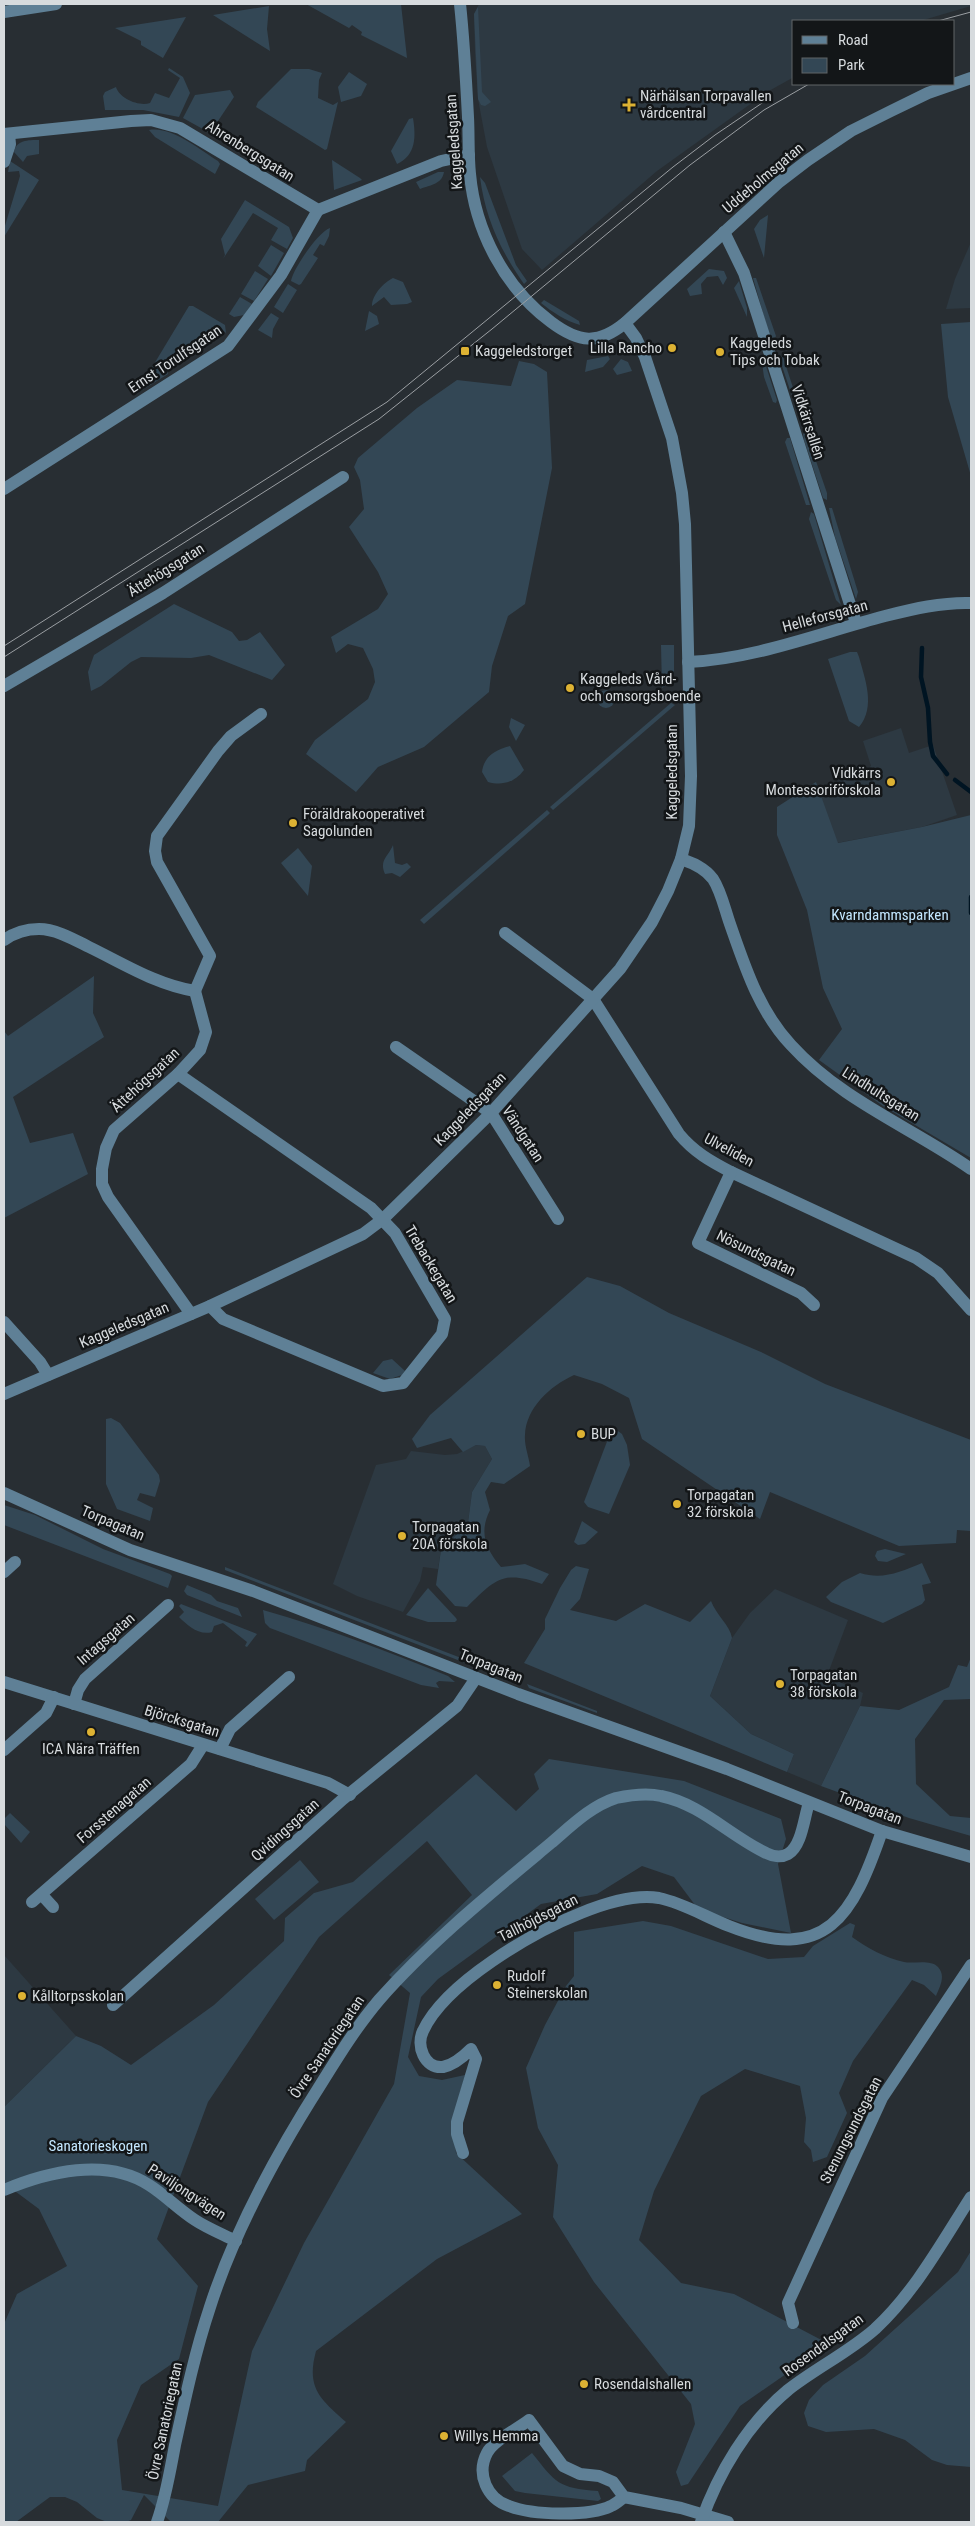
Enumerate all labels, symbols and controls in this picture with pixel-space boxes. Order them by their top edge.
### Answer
legend [792,20,955,85]
text: Road [838,31,868,49]
text: Park [838,56,865,74]
place label: Närhälsan Torpavallen vårdcentral [640,87,772,122]
street label: Kaggeledsgatan [442,94,466,190]
marker: Närhälsan Torpavallen vårdcentral [622,98,636,112]
street label: Ahrenbergsgatan [202,117,298,185]
street label: Uddeholmsgatan [719,139,807,217]
street label: Ernst Torulfsgatan [125,321,225,397]
place label: Kaggeleds Tips och Tobak [730,334,820,369]
place label: Lilla Rancho [590,339,662,357]
place label: Kaggeledstorget [475,342,572,360]
marker: Lilla Rancho [666,342,678,354]
marker: Kaggeledstorget [459,345,471,357]
marker: Kaggeleds Tips och Tobak [714,346,726,358]
street label: Vidkärrsallén [787,382,829,462]
street label: Ättehögsgatan [124,539,208,601]
street label: Helleforsgatan [780,596,870,636]
place label: Kaggeleds Vård- och omsorgsboende [580,670,701,705]
marker: Kaggeleds Vård- och omsorgsboende [564,682,576,694]
street label: Kaggeledsgatan [663,724,681,820]
place label: Vidkärrs Montessoriförskola [766,764,881,799]
marker: Vidkärrs Montessoriförskola [885,776,897,788]
place label: Föräldrakooperativet Sagolunden [303,805,425,840]
marker: Föräldrakooperativet Sagolunden [287,817,299,829]
park label: Kvarndammsparken [831,906,949,924]
street label: Ättehögsgatan [107,1044,183,1116]
street label: Lindhultsgatan [839,1063,923,1125]
street label: Kaggeledsgatan [430,1068,510,1150]
street label: Vändgatan [498,1102,548,1166]
street label: Ulveliden [701,1129,757,1171]
street label: Trebackegatan [401,1222,461,1306]
street label: Nösundsgatan [713,1226,799,1280]
street label: Kaggeledsgatan [77,1298,171,1352]
place label: BUP [591,1425,616,1443]
marker: BUP [575,1428,587,1440]
place label: Torpagatan 32 förskola [687,1486,754,1521]
marker: Torpagatan 32 förskola [671,1498,683,1510]
street label: Torpagatan [79,1502,147,1544]
place label: Torpagatan 20A förskola [412,1518,488,1553]
marker: Torpagatan 20A förskola [396,1530,408,1542]
street label: Intagsgatan [74,1609,138,1669]
street label: Torpagatan [456,1645,526,1687]
place label: Torpagatan 38 förskola [790,1666,857,1701]
marker: Torpagatan 38 förskola [774,1678,786,1690]
street label: Björcksgatan [142,1701,222,1741]
marker: ICA Nära Träffen [85,1726,97,1738]
place label: ICA Nära Träffen [42,1740,140,1758]
street label: Forsstenagatan [73,1773,155,1847]
street label: Torpagatan [835,1788,905,1828]
street label: Qvidingsgatan [247,1795,323,1865]
street label: Tallhöjdsgatan [495,1890,581,1946]
place label: Rudolf Steinerskolan [507,1967,588,2002]
marker: Rudolf Steinerskolan [491,1979,503,1991]
place label: Kålltorpsskolan [32,1987,124,2005]
marker: Kålltorpsskolan [16,1990,28,2002]
street label: Övre Sanatoriegatan [286,1992,368,2102]
street label: Stenungsundsgatan [816,2074,886,2186]
park label: Sanatorieskogen [48,2137,148,2155]
street label: Paviljongvägen [145,2160,229,2224]
street label: Rosendalsgatan [779,2310,867,2380]
street label: Övre Sanatoriegatan [144,2360,186,2482]
place label: Rosendalshallen [594,2375,691,2393]
marker: Rosendalshallen [578,2378,590,2390]
place label: Willys Hemma [454,2427,538,2445]
marker: Willys Hemma [438,2430,450,2442]

